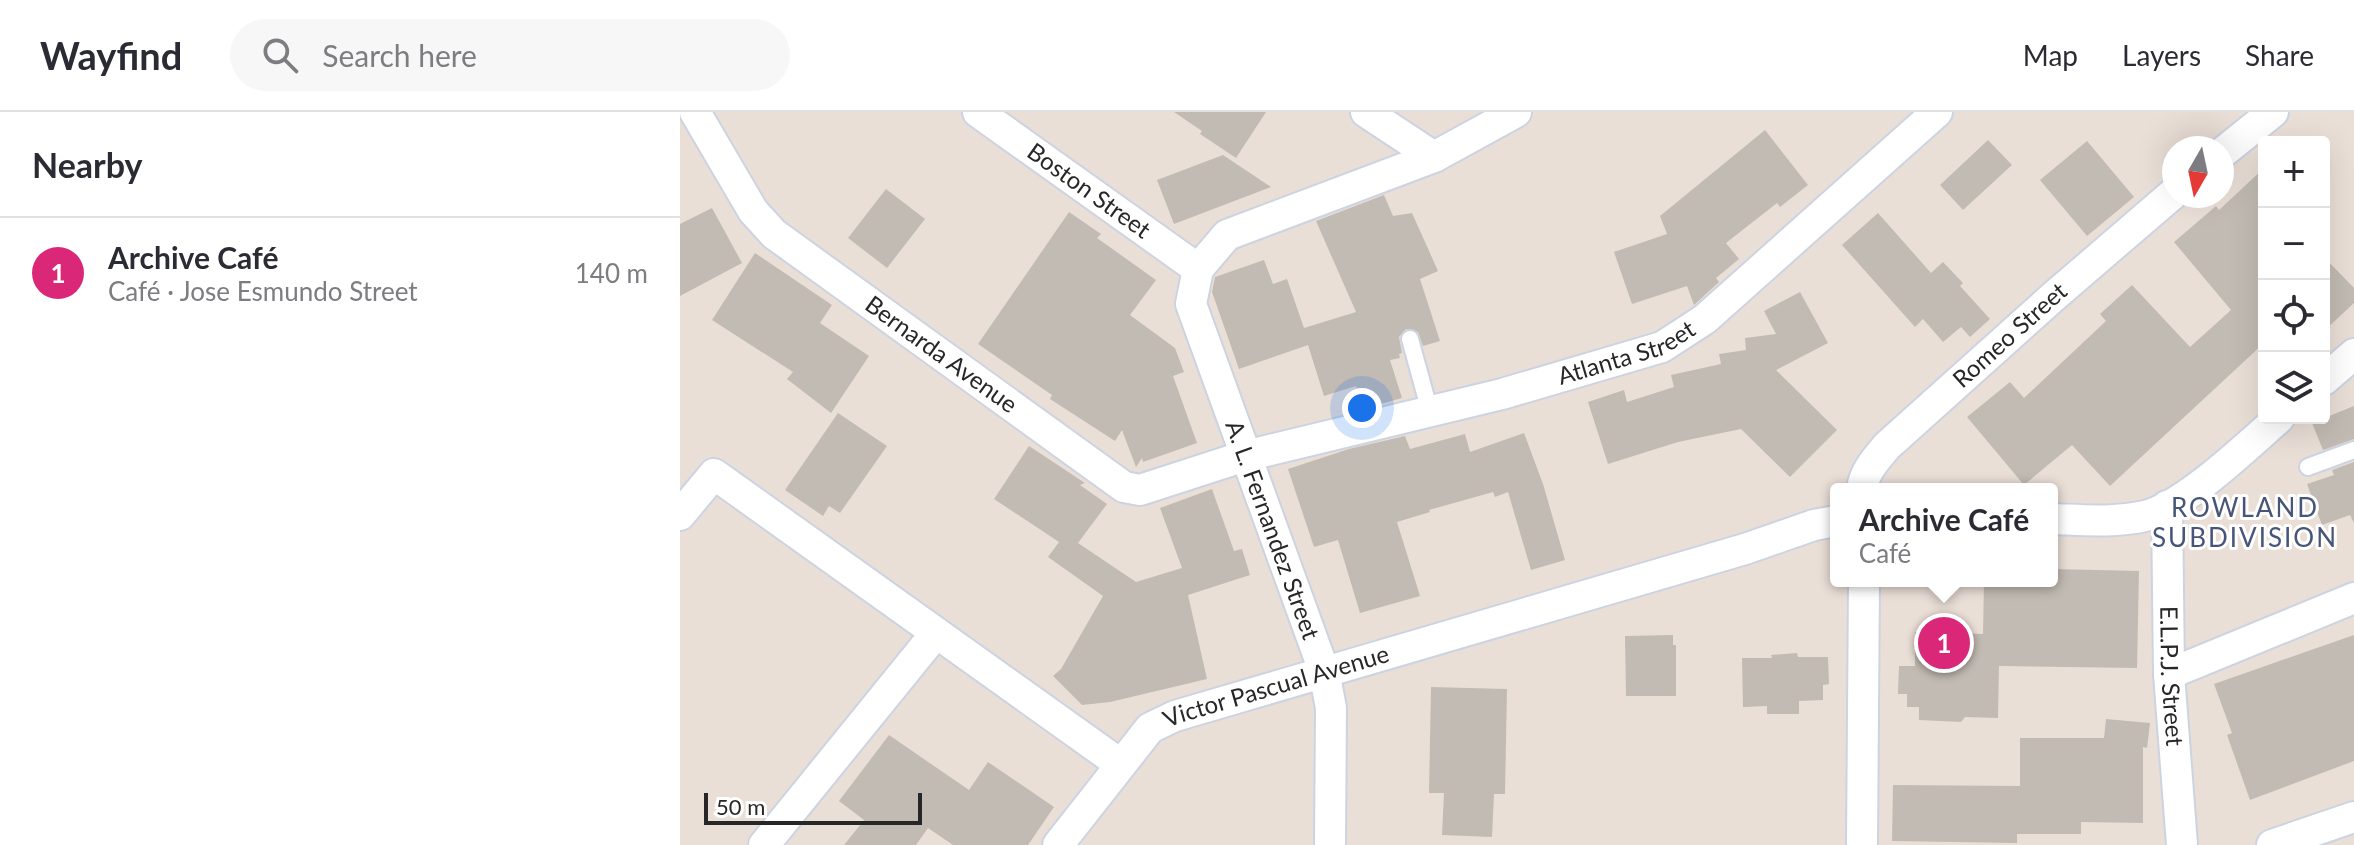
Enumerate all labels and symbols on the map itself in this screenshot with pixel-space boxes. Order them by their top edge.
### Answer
street label: Boston Street [1022,136,1157,244]
north arrow [2162,136,2234,208]
street label: Romeo Street [1946,275,2072,393]
street label: Bernarda Avenue [860,289,1024,418]
street label: Atlanta Street [1554,313,1700,390]
your location [1342,388,1382,428]
street label: A. L. Fernandez Street [1220,416,1327,643]
district label: ROWLAND SUBDIVISION [2152,491,2338,553]
street label: E.L.P.J. Street [2155,606,2190,747]
pin: 1 [1918,613,1970,673]
street label: Victor Pascual Avenue [1158,638,1392,733]
scale bar [704,789,922,825]

